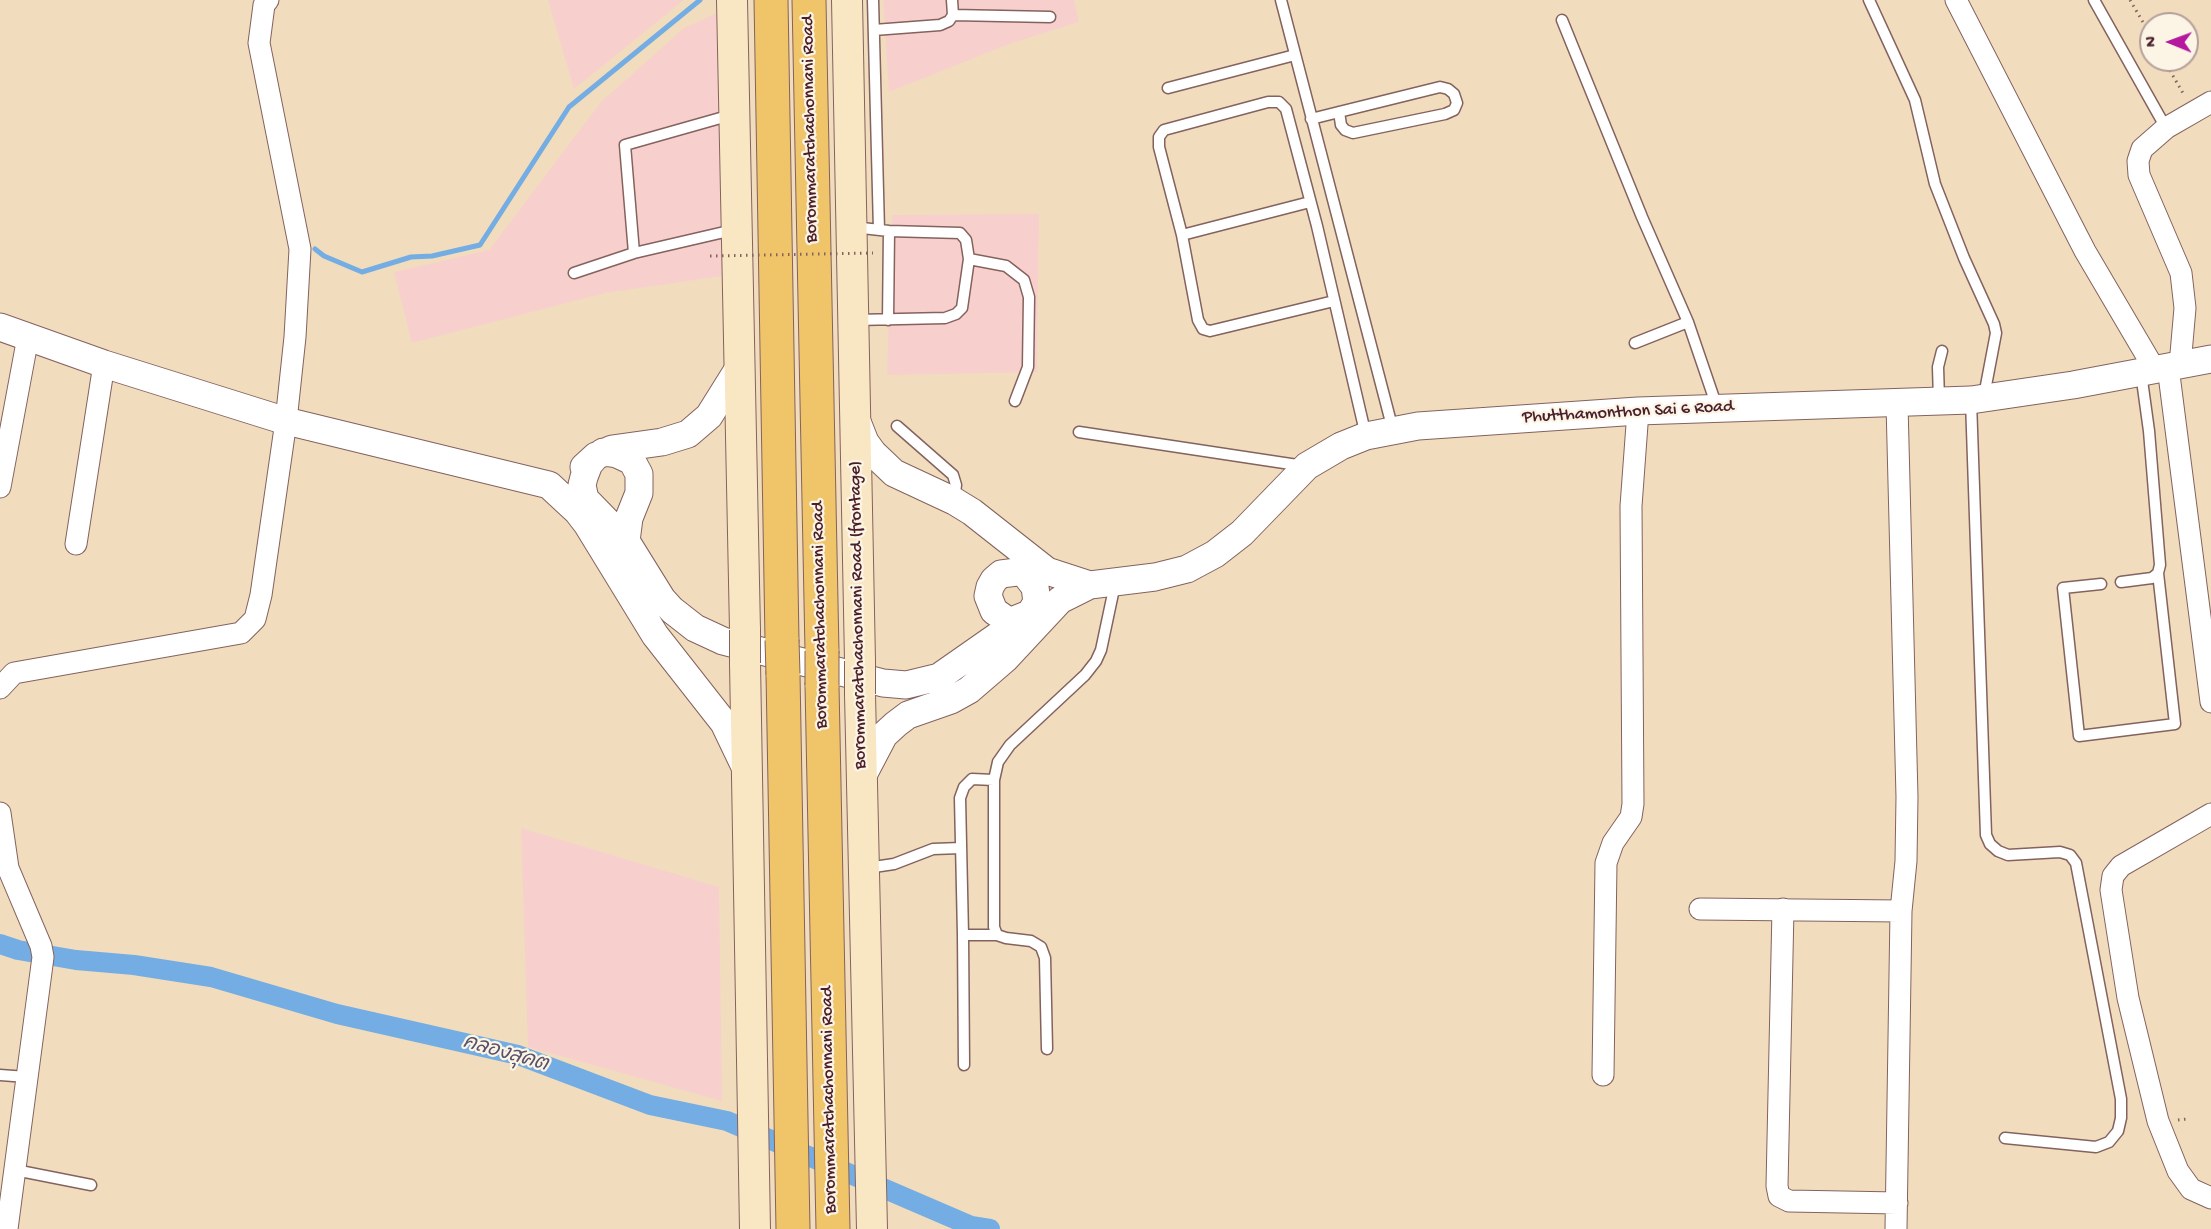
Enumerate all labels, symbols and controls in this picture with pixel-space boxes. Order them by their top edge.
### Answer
north arrow [2139,12,2199,72]
street label: Borommaratchachonnani Road [798,15,824,243]
text: N [2143,36,2162,47]
street label: Phutthamonthon Sai 6 Road [1522,397,1734,429]
street label: Borommaratchachonnani Road (frontage) [846,461,872,769]
street label: Borommaratchachonnani Road [808,501,834,729]
street label: Borommaratchachonnani Road [817,986,843,1214]
water label: คลองสุคต [460,1031,550,1079]

